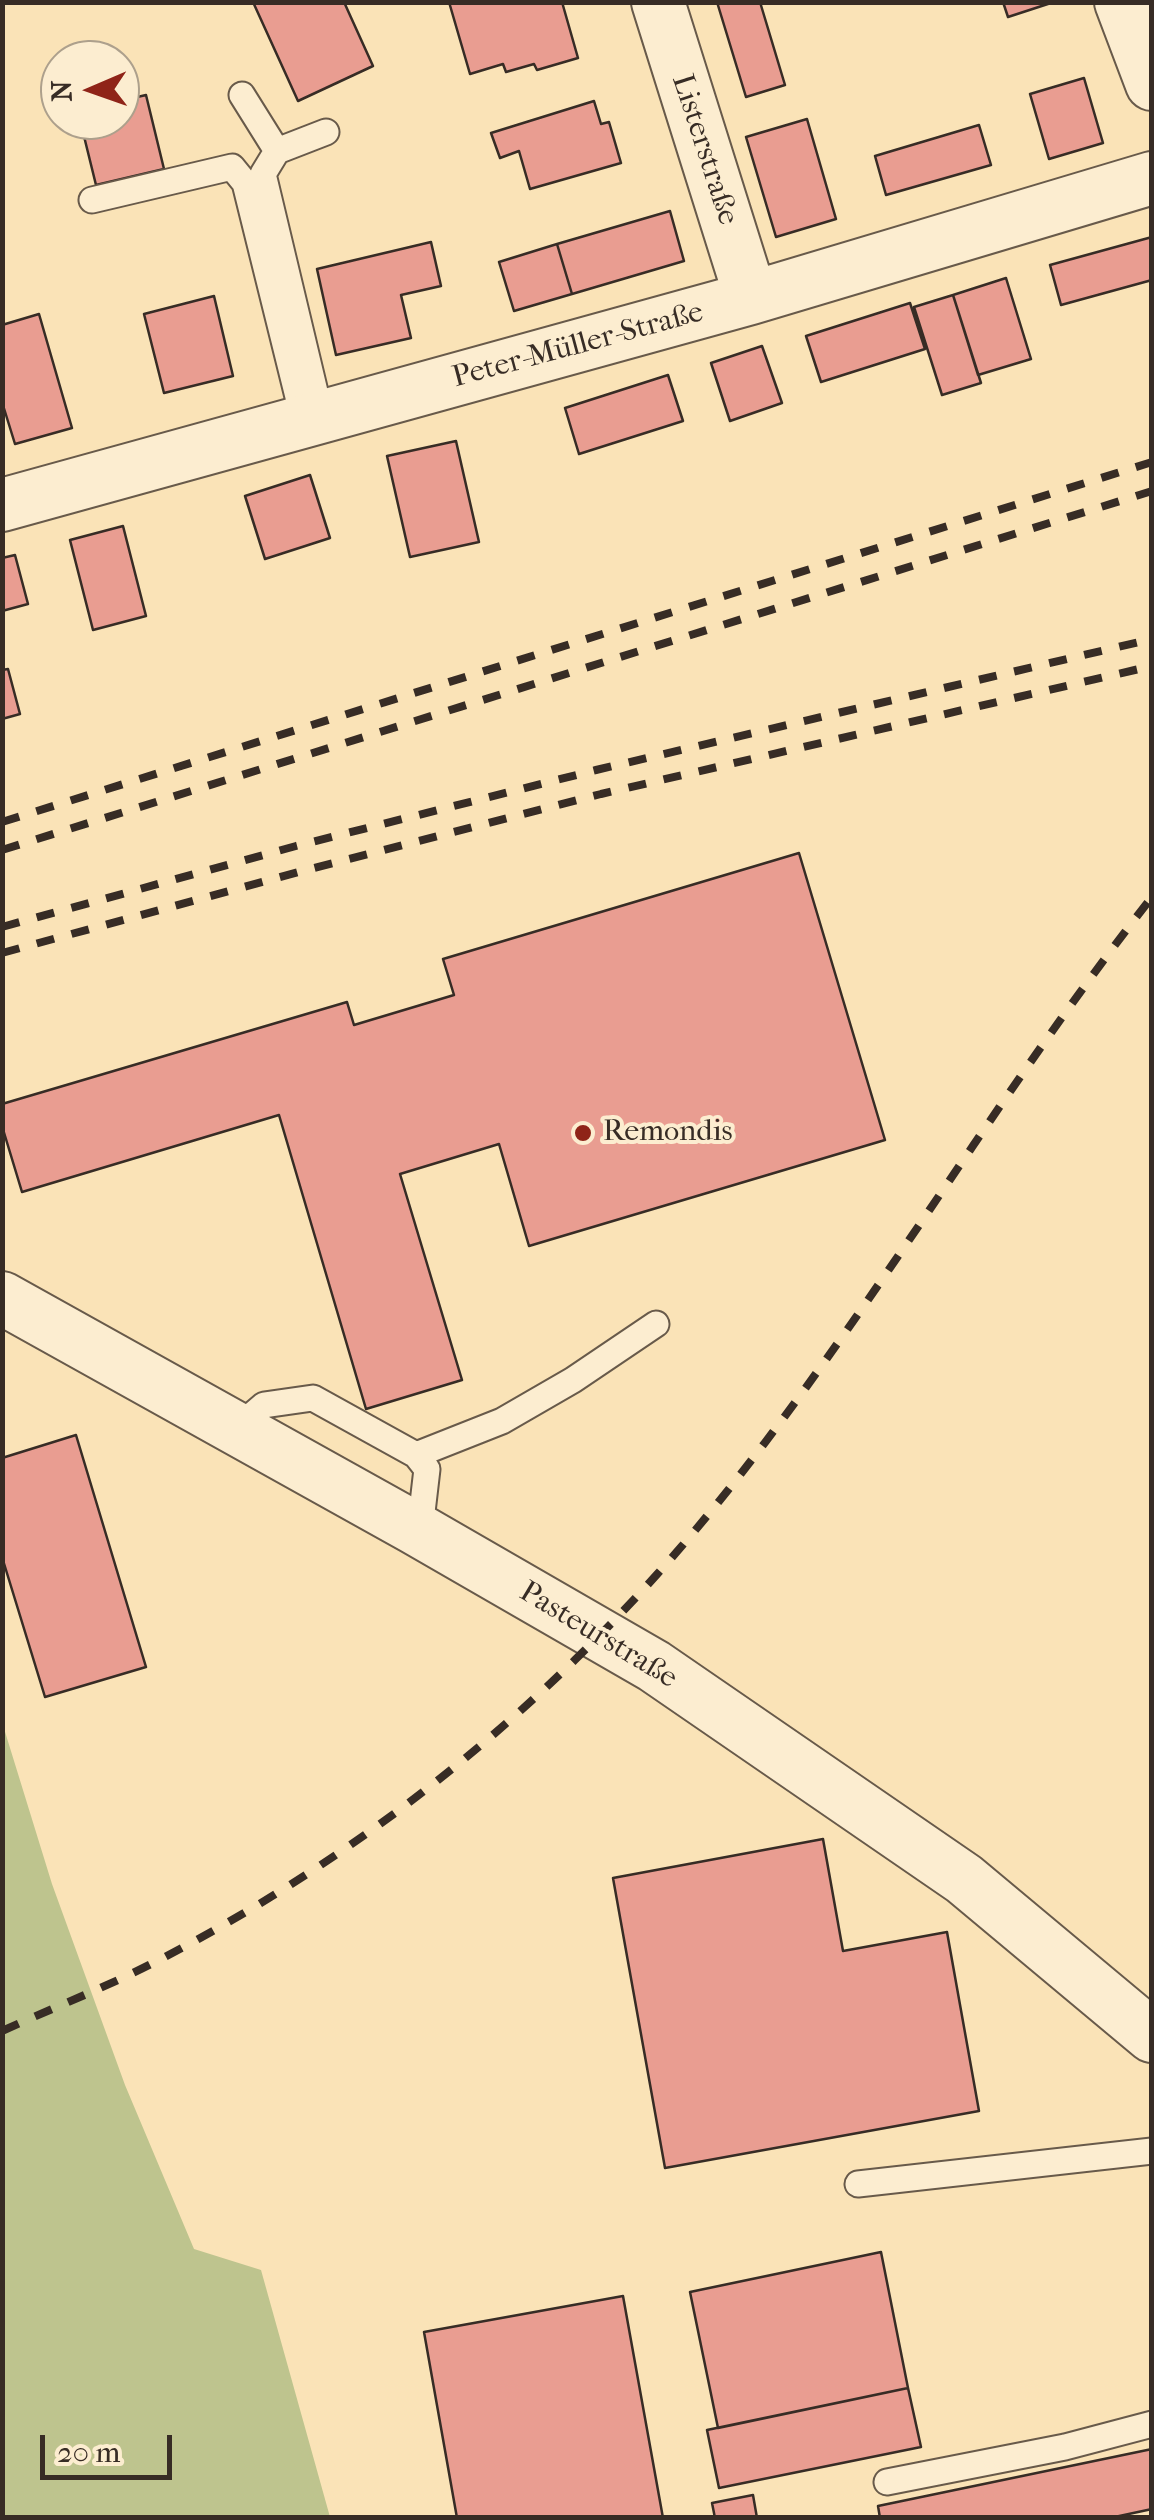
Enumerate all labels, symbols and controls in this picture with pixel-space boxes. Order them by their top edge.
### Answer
north arrow [40,40,140,140]
street label: Listerstraße [663,70,745,230]
text: N [45,80,78,102]
street label: Peter-Müller-Straße [449,295,707,397]
place label: Remondis [603,1115,733,1151]
marker: Remondis [572,1122,594,1144]
street label: Pasteurstraße [513,1575,683,1697]
scale bar [45,2415,178,2477]
text: 20 m [57,2435,120,2470]

